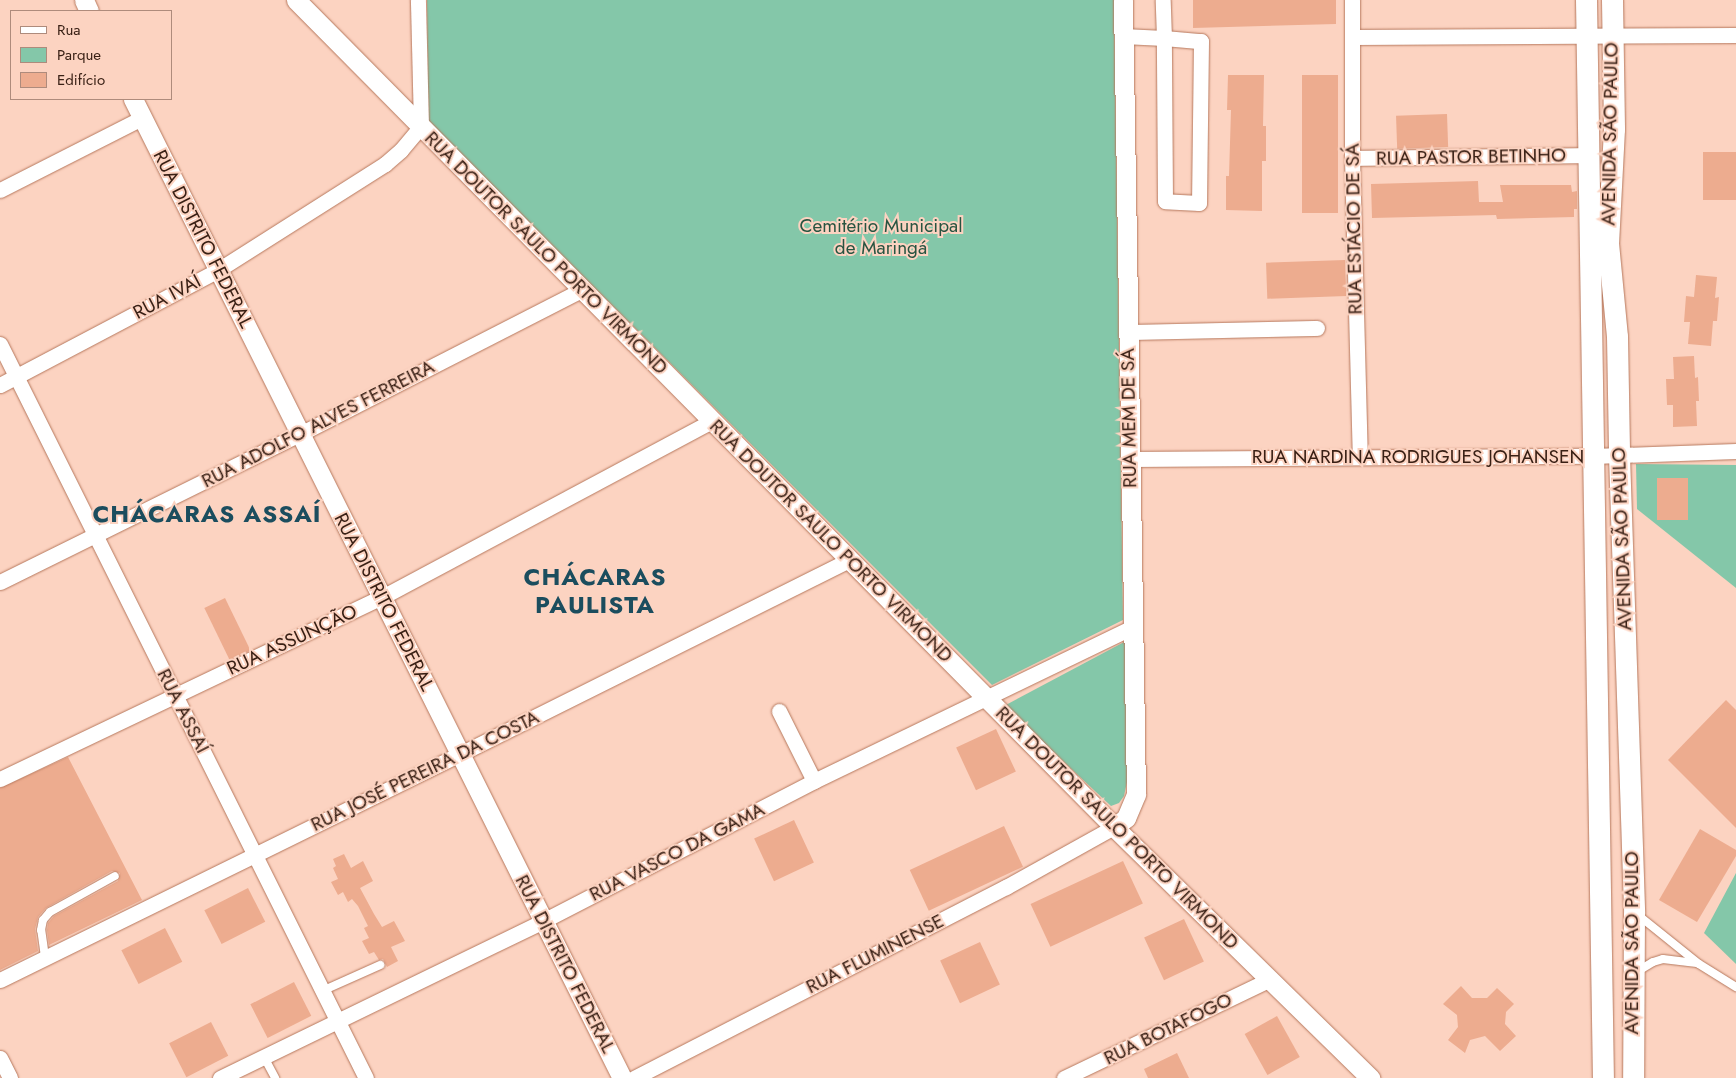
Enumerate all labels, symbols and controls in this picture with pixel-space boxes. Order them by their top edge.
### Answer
legend [10,10,172,100]
text: Rua [57,19,81,41]
street label: AVENIDA SÃO PAULO [1597,42,1623,226]
text: Parque [57,44,101,66]
text: Edifício [57,69,105,91]
street label: RUA DOUTOR SAULO PORTO VIRMOND [420,127,672,379]
street label: RUA ESTÁCIO DE SÁ [1341,143,1367,315]
street label: RUA PASTOR BETINHO [1376,144,1566,170]
street label: RUA DISTRITO FEDERAL [148,146,258,332]
park label: Cemitério Municipal de Maringá [799,215,963,259]
street label: RUA IVAÍ [129,270,205,324]
street label: RUA MEM DE SÁ [1116,348,1142,488]
street label: RUA ADOLFO ALVES FERREIRA [198,355,438,493]
street label: RUA DOUTOR SAULO PORTO VIRMOND [705,415,957,667]
street label: RUA NARDINA RODRIGUES JOHANSEN [1252,446,1584,468]
street label: AVENIDA SÃO PAULO [1607,447,1637,631]
district label: CHÁCARAS ASSAÍ [91,500,323,528]
street label: RUA DISTRITO FEDERAL [329,509,439,695]
district label: CHÁCARAS PAULISTA [523,563,667,619]
street label: RUA ASSUNÇÃO [223,600,361,680]
street label: RUA ASSAÍ [152,665,214,757]
street label: RUA DOUTOR SAULO PORTO VIRMOND [991,702,1243,954]
street label: RUA JOSÉ PEREIRA DA COSTA [307,706,543,836]
street label: RUA VASCO DA GAMA [586,798,768,906]
street label: AVENIDA SÃO PAULO [1621,851,1643,1035]
street label: RUA DISTRITO FEDERAL [510,871,620,1057]
street label: RUA FLUMINENSE [802,909,948,999]
street label: RUA BOTAFOGO [1100,988,1236,1070]

